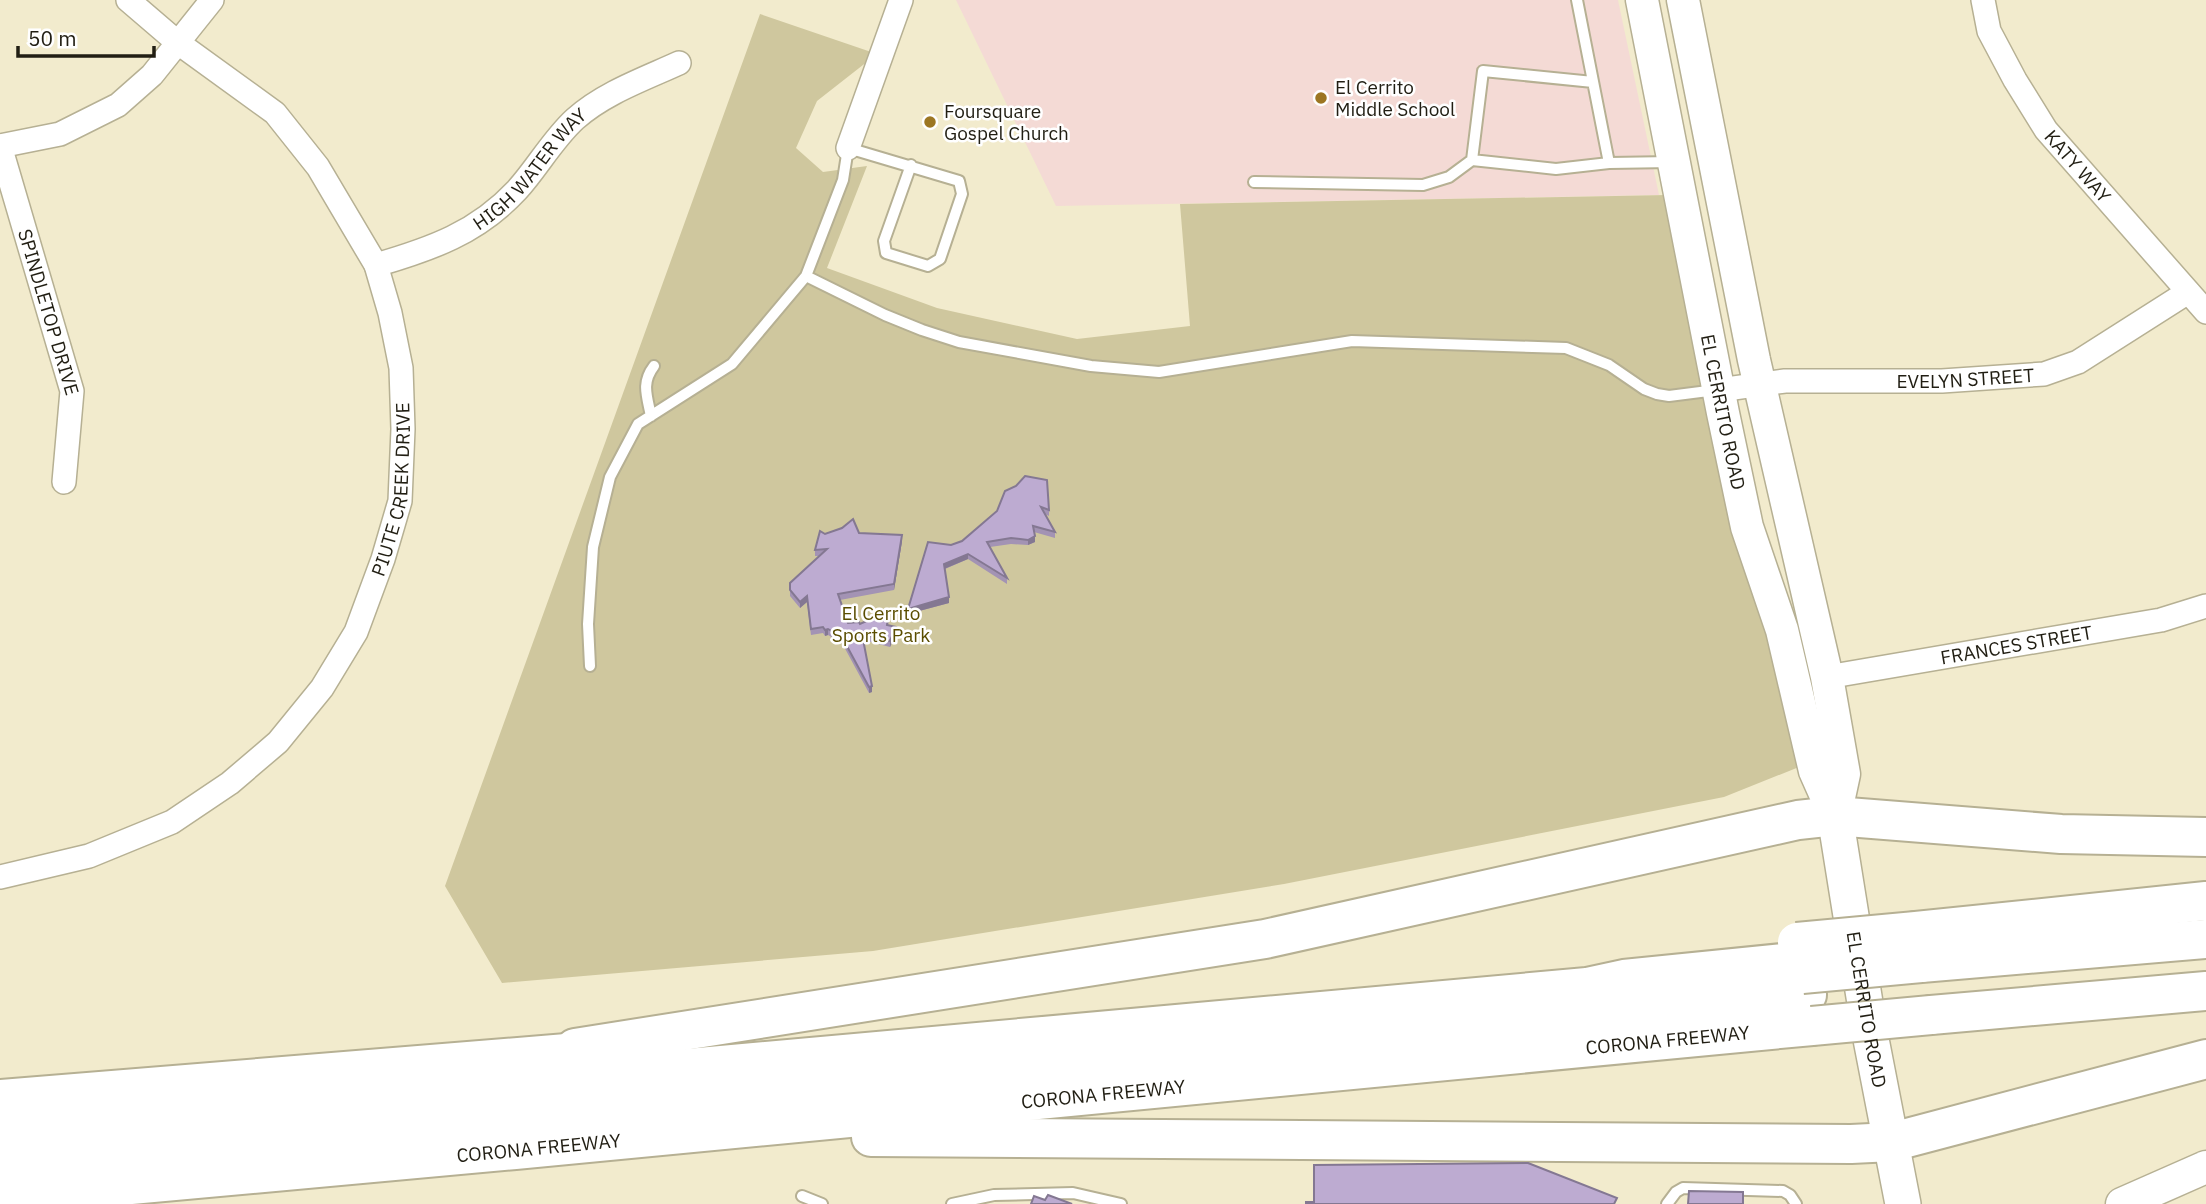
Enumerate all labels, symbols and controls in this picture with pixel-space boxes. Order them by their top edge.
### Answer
scale bar [18,14,154,58]
text: 50 m [28,24,77,52]
place label: El Cerrito Middle School [1335,75,1455,121]
marker: El Cerrito Middle School [1313,90,1329,106]
place label: Foursquare Gospel Church [944,99,1069,145]
street label: HIGH WATER WAY [468,102,592,235]
marker: Foursquare Gospel Church [922,114,938,130]
street label: KATY WAY [2039,125,2117,208]
street label: SPINDLETOP DRIVE [13,226,85,398]
street label: EL CERRITO ROAD [1696,332,1751,492]
street label: EVELYN STREET [1897,363,2035,393]
street label: PIUTE CREEK DRIVE [366,402,415,579]
park label: El Cerrito Sports Park [832,601,930,647]
street label: FRANCES STREET [1938,620,2094,669]
street label: EL CERRITO ROAD [1842,929,1892,1090]
street label: CORONA FREEWAY [1584,1020,1751,1060]
street label: CORONA FREEWAY [1020,1074,1187,1114]
street label: CORONA FREEWAY [456,1128,623,1167]

